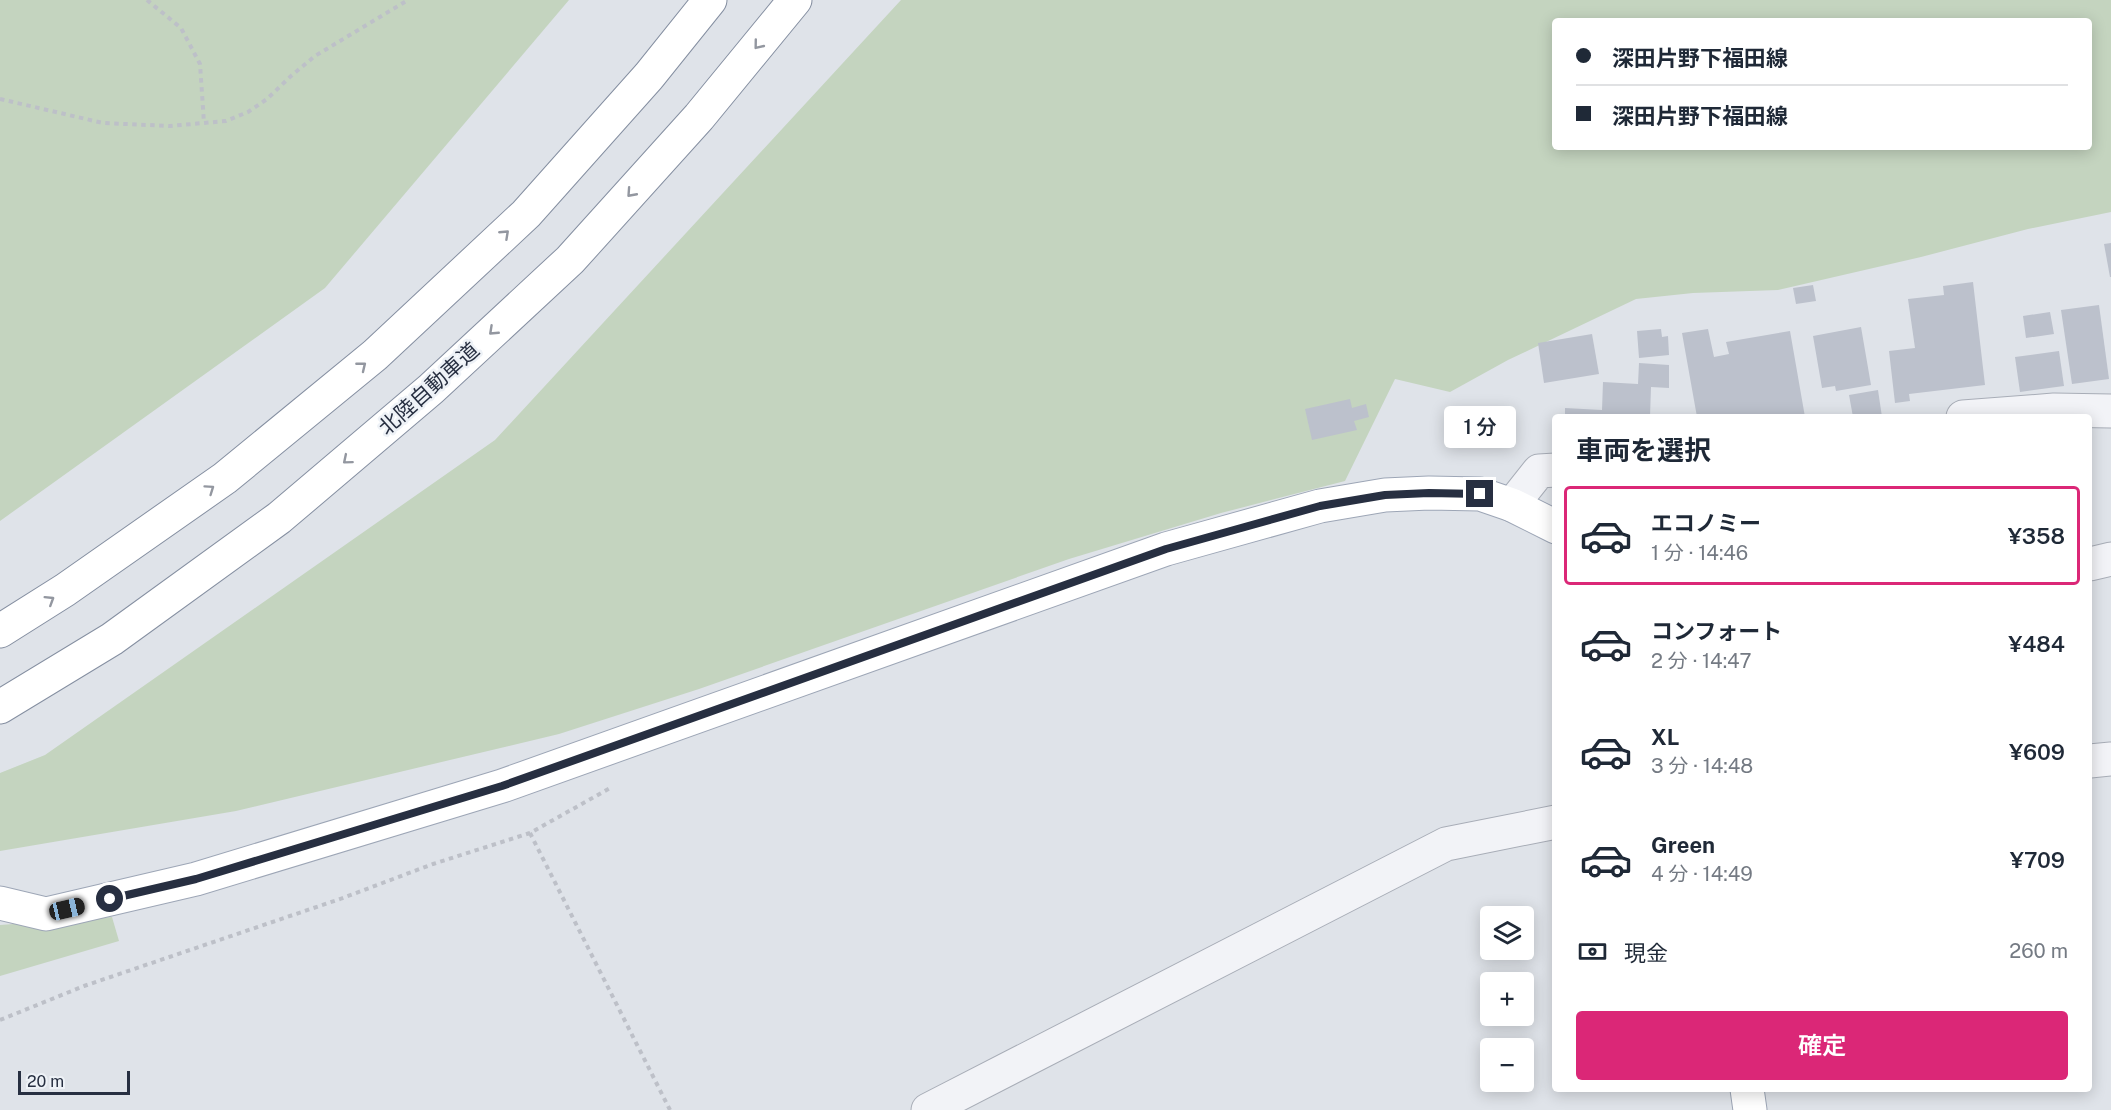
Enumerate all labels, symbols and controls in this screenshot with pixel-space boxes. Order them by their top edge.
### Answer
one-way arrow [754,39,765,50]
text: 深田片野下福田線 [1612,45,1788,71]
text: 深田片野下福田線 [1612,103,1788,129]
one-way arrow [627,187,638,197]
one-way arrow [498,230,508,241]
one-way arrow [489,324,500,335]
street label: 北陸自動車道 [373,337,484,440]
one-way arrow [355,363,366,374]
callout: 1 分 [1444,407,1516,449]
text: 1 分 [1463,415,1497,439]
text: 車両を選択 [1576,434,1711,466]
one-way arrow [343,453,354,464]
route end [1466,480,1493,507]
one-way arrow [203,485,214,496]
icon: car [1579,509,1633,563]
text: エコノミー [1651,510,1761,536]
text: ¥358 [2008,523,2065,549]
text: 1 分 · 14:46 [1651,541,1748,565]
one-way arrow [44,595,54,607]
icon: car [1579,617,1633,671]
text: コンフォート [1651,618,1782,644]
text: ¥484 [2008,631,2065,657]
text: 2 分 · 14:47 [1651,649,1752,673]
text: XL [1651,724,1679,750]
icon: car [1579,725,1633,779]
text: ¥609 [2009,739,2065,765]
text: 3 分 · 14:48 [1651,754,1753,778]
text: Green [1651,832,1715,858]
icon: car [1579,833,1633,887]
text: ¥709 [2010,847,2065,873]
text: 4 分 · 14:49 [1651,862,1753,886]
route start [96,885,123,912]
car [47,896,87,922]
map controls [1480,906,1534,1092]
button: layers [1480,906,1534,960]
icon: cash [1576,935,1609,968]
text: 260 m [2009,939,2068,963]
text: 現金 [1624,940,1668,966]
button: + [1480,972,1534,1026]
button: 確定 [1576,1011,2068,1080]
button: − [1480,1038,1534,1092]
scale bar [18,1068,130,1096]
text: 20 m [27,1072,64,1091]

